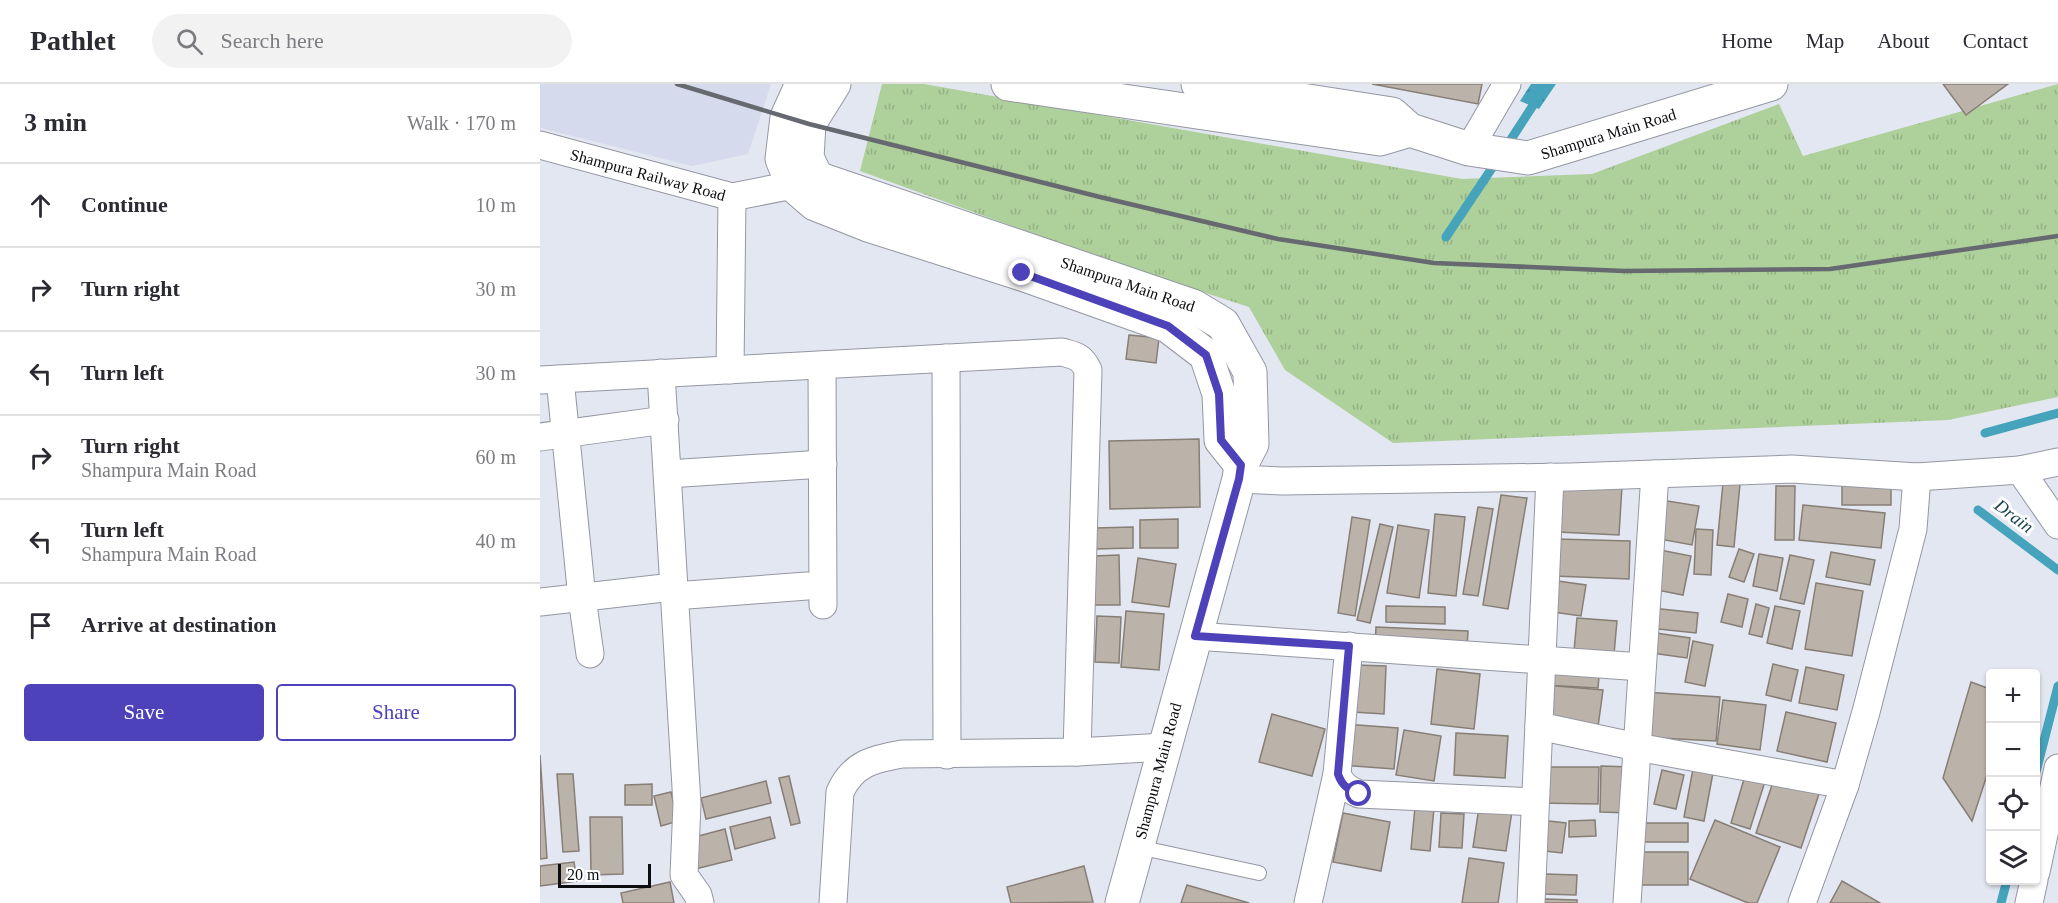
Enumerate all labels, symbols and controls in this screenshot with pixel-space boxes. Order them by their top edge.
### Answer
search box [152,14,572,68]
text: Pathlet [30,25,116,56]
icon: search [173,25,206,58]
text: Search here [221,28,324,53]
text: Home [1721,29,1773,53]
text: Map [1806,29,1844,53]
text: About [1877,29,1930,53]
text: Contact [1963,29,2028,53]
street label: Shampura Main Road [1539,105,1678,162]
text: 3 min [24,108,87,137]
text: Walk · 170 m [407,112,516,134]
street label: Shampura Railway Road [569,145,728,203]
icon: ahead [24,189,57,222]
text: Continue [81,192,168,217]
text: 10 m [475,194,516,216]
street label: Shampura Main Road [1059,253,1197,315]
route end [1008,259,1034,285]
icon: right [24,273,57,306]
text: Turn right [81,276,180,301]
text: 30 m [475,278,516,300]
icon: left [24,357,57,390]
text: Turn left [81,360,164,385]
text: 30 m [475,362,516,384]
text: Turn right [81,433,180,458]
icon: right [24,441,57,474]
text: 60 m [475,446,516,468]
text: Shampura Main Road [81,459,257,481]
water label: Drain [1990,494,2037,537]
text: Turn left [81,517,164,542]
icon: left [24,525,57,558]
text: 40 m [475,530,516,552]
text: Shampura Main Road [81,543,257,565]
icon: arrive [24,609,57,642]
text: Arrive at destination [81,612,277,637]
map controls [1986,669,2040,885]
button: + [1986,669,2040,723]
button: Save [24,684,264,741]
button: Share [276,684,516,741]
street label: Shampura Main Road [1132,701,1185,841]
button: − [1986,723,2040,777]
button: locate [1986,777,2040,831]
route start [1345,780,1371,806]
button: layers [1986,831,2040,885]
scale bar [558,861,651,888]
text: 20 m [567,866,599,883]

